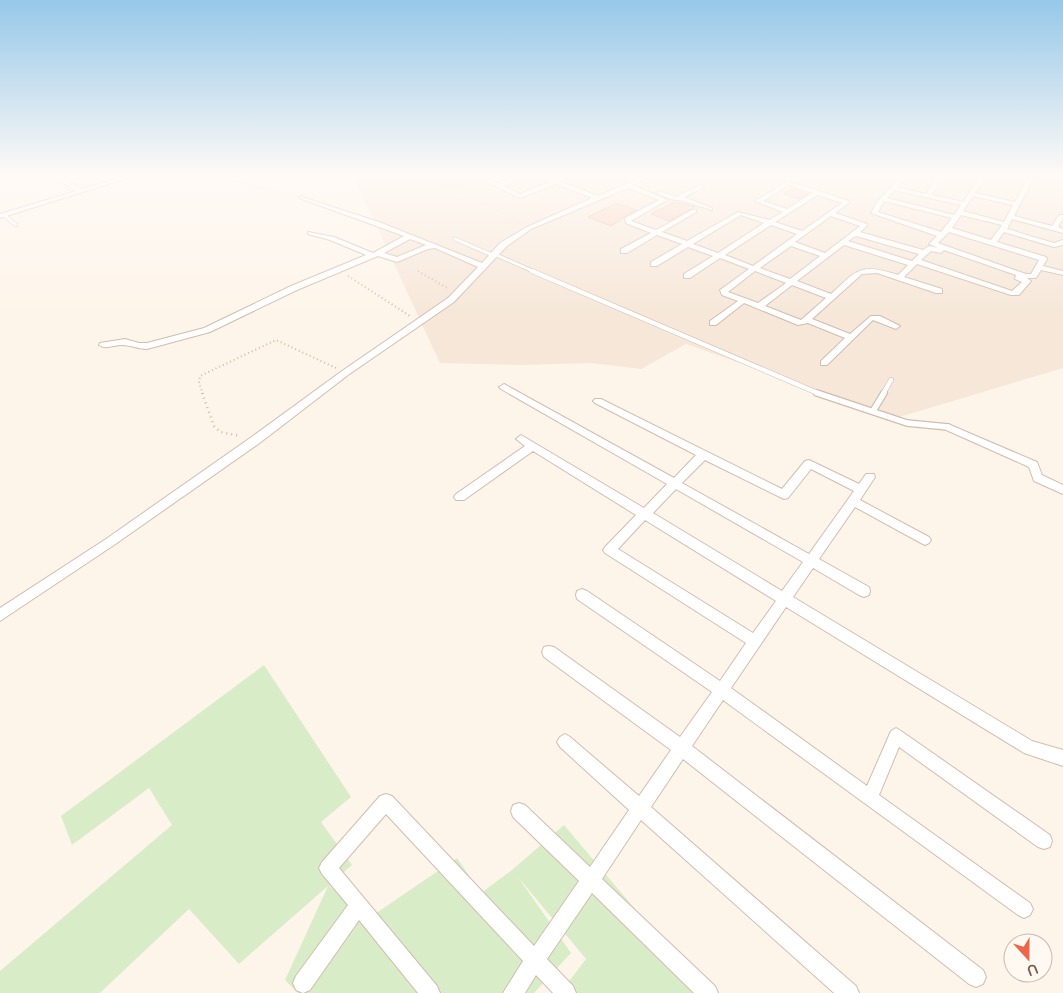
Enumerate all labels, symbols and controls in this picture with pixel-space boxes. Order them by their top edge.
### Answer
north arrow [1003,933,1053,983]
text: U [1024,960,1040,980]

